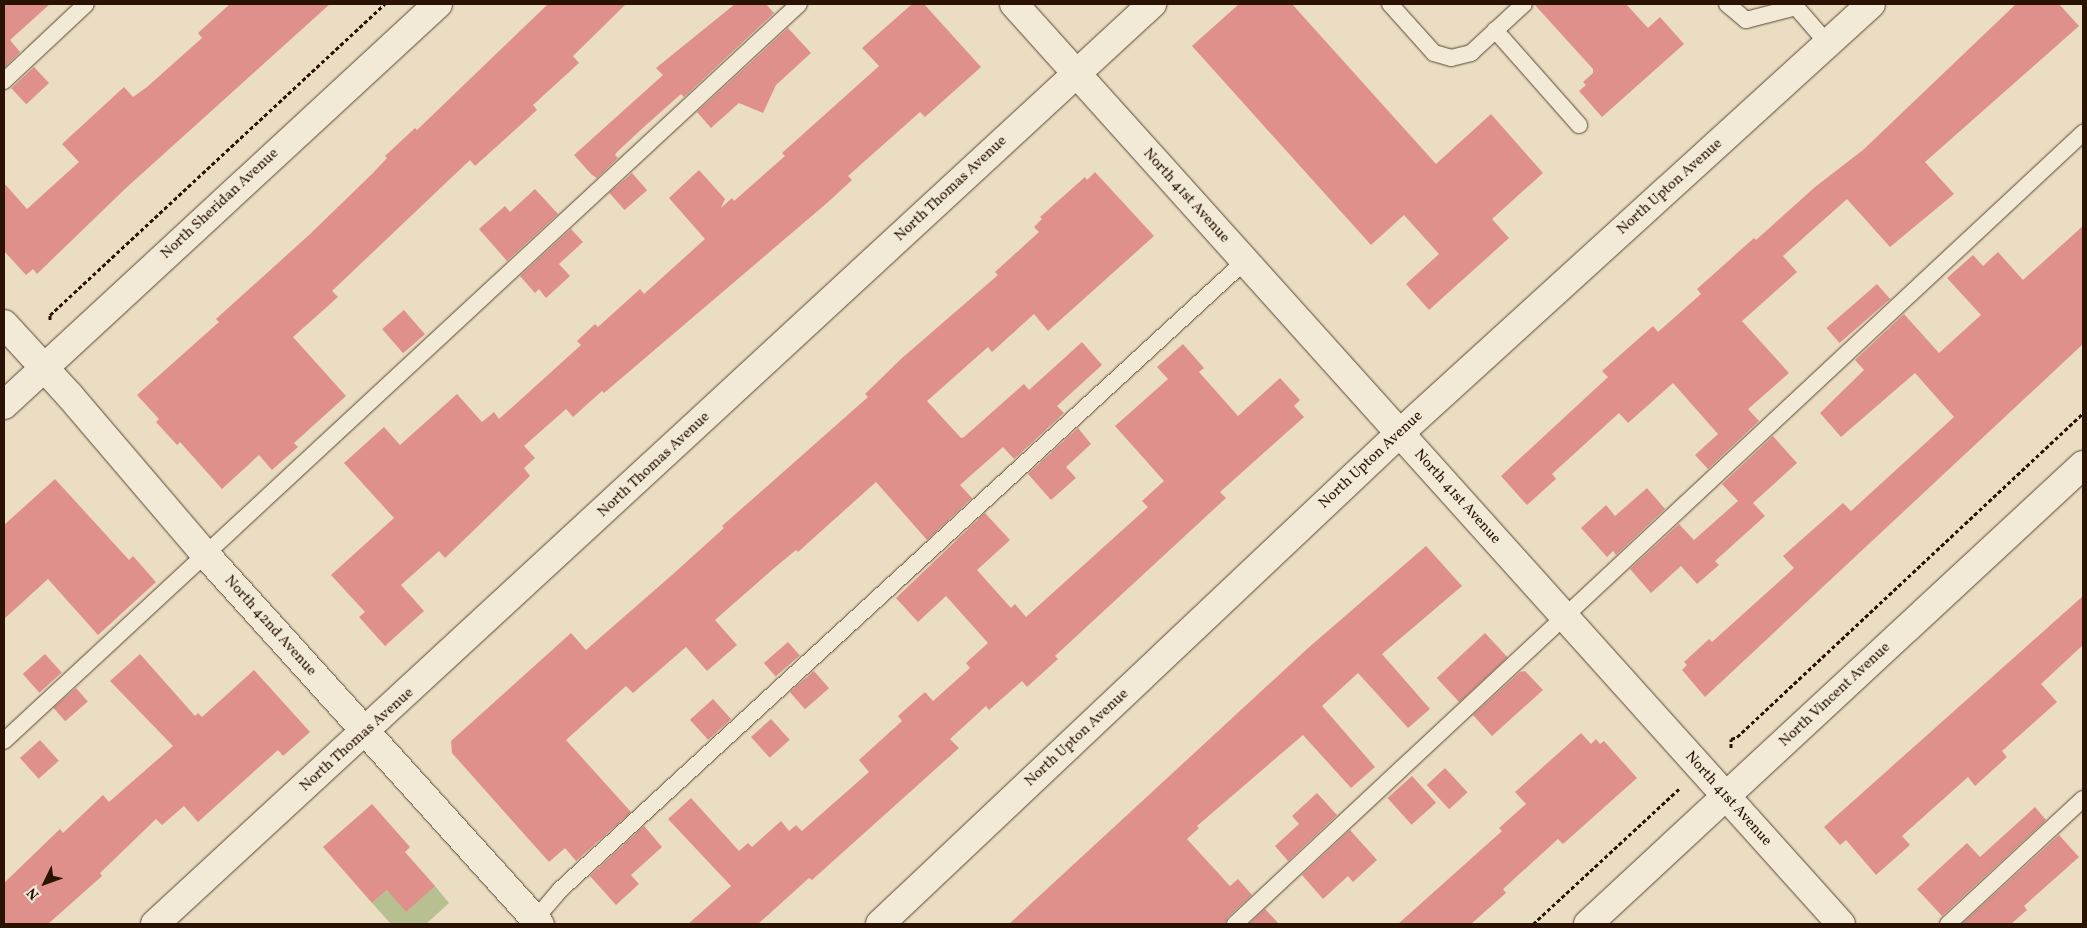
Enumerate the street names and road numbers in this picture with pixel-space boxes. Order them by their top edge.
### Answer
street label: North Thomas Avenue [891,132,1011,246]
street label: North Upton Avenue [1614,135,1726,239]
street label: North Sheridan Avenue [157,145,283,263]
street label: North 41st Avenue [1139,145,1233,247]
street label: North Upton Avenue [1315,407,1427,513]
street label: North Thomas Avenue [594,408,714,522]
street label: North 41st Avenue [1410,446,1504,548]
street label: North 42nd Avenue [220,572,320,680]
street label: North Vincent Avenue [1776,639,1894,751]
street label: North Thomas Avenue [296,684,418,796]
street label: North Upton Avenue [1021,685,1133,791]
street label: North 41st Avenue [1681,748,1775,850]

